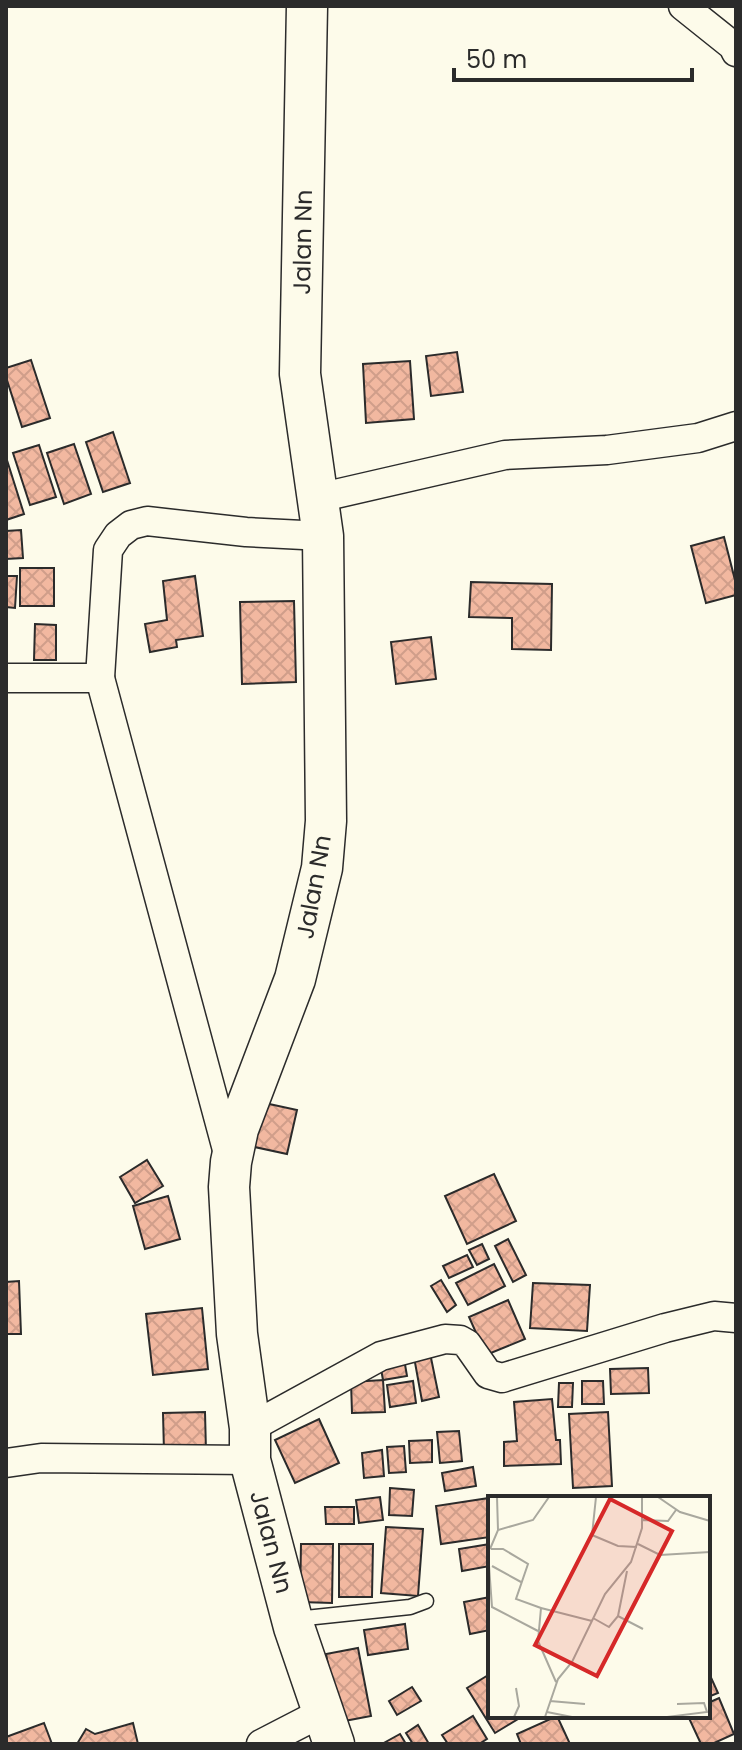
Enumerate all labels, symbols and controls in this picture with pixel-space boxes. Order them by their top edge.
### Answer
scale bar [454,32,692,82]
text: 50 m [466,43,527,76]
street label: Jalan Nn [285,189,320,295]
street label: Jalan Nn [288,832,339,942]
street label: Jalan Nn [242,1487,301,1597]
inset map [488,1496,710,1718]

